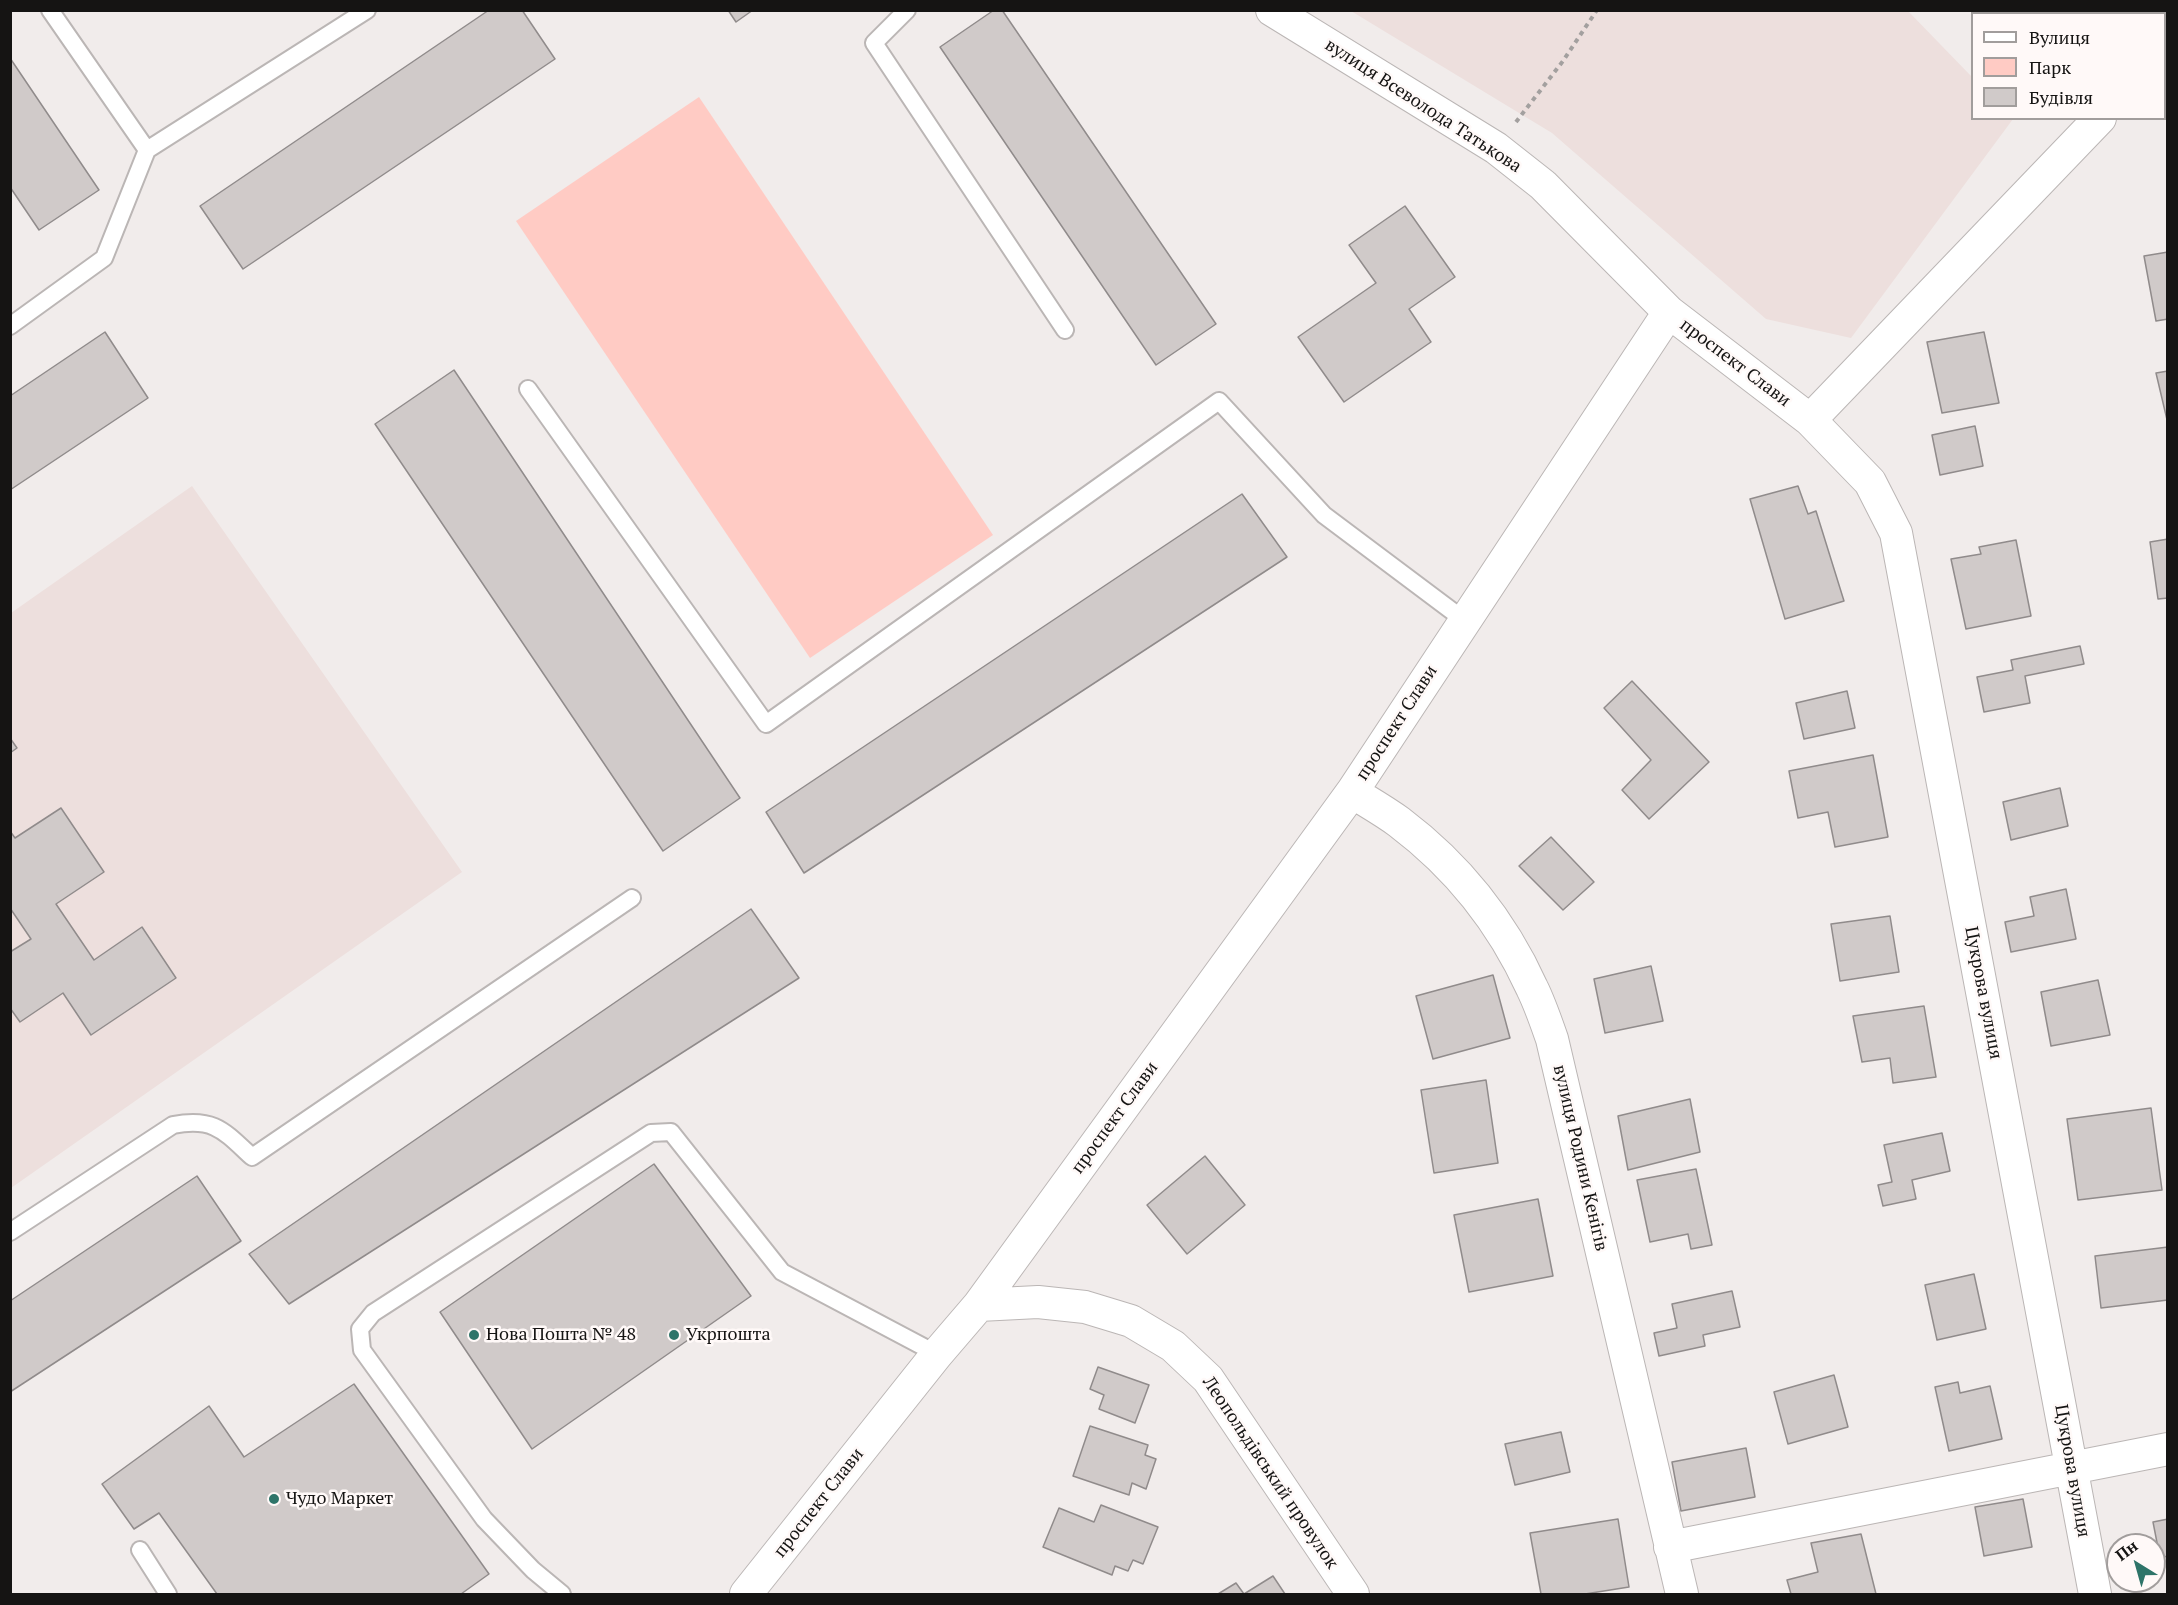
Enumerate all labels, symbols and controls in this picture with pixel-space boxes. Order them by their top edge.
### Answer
legend [1971,12,2166,120]
text: Вулиця [2029,25,2090,49]
street label: вулиця Всеволода Татькова [1321,34,1525,178]
text: Парк [2029,55,2071,79]
text: Будівля [2029,85,2093,109]
street label: проспект Слави [1675,314,1795,412]
street label: проспект Слави [1352,661,1442,785]
street label: Цукрова вулиця [1960,925,2006,1061]
street label: проспект Слави [1067,1058,1163,1178]
street label: вулиця Родини Кенігів [1548,1063,1612,1253]
place label: Нова Пошта № 48 [486,1324,636,1346]
place label: Укрпошта [686,1324,771,1346]
marker: Нова Пошта № 48 [467,1328,481,1342]
marker: Укрпошта [667,1328,681,1342]
street label: Леопольдівський провулок [1197,1373,1343,1573]
street label: Цукрова вулиця [2050,1403,2094,1539]
street label: проспект Слави [770,1444,868,1562]
place label: Чудо Маркет [286,1488,393,1510]
marker: Чудо Маркет [267,1492,281,1506]
north arrow [2106,1533,2166,1593]
text: Пн [2111,1535,2142,1566]

